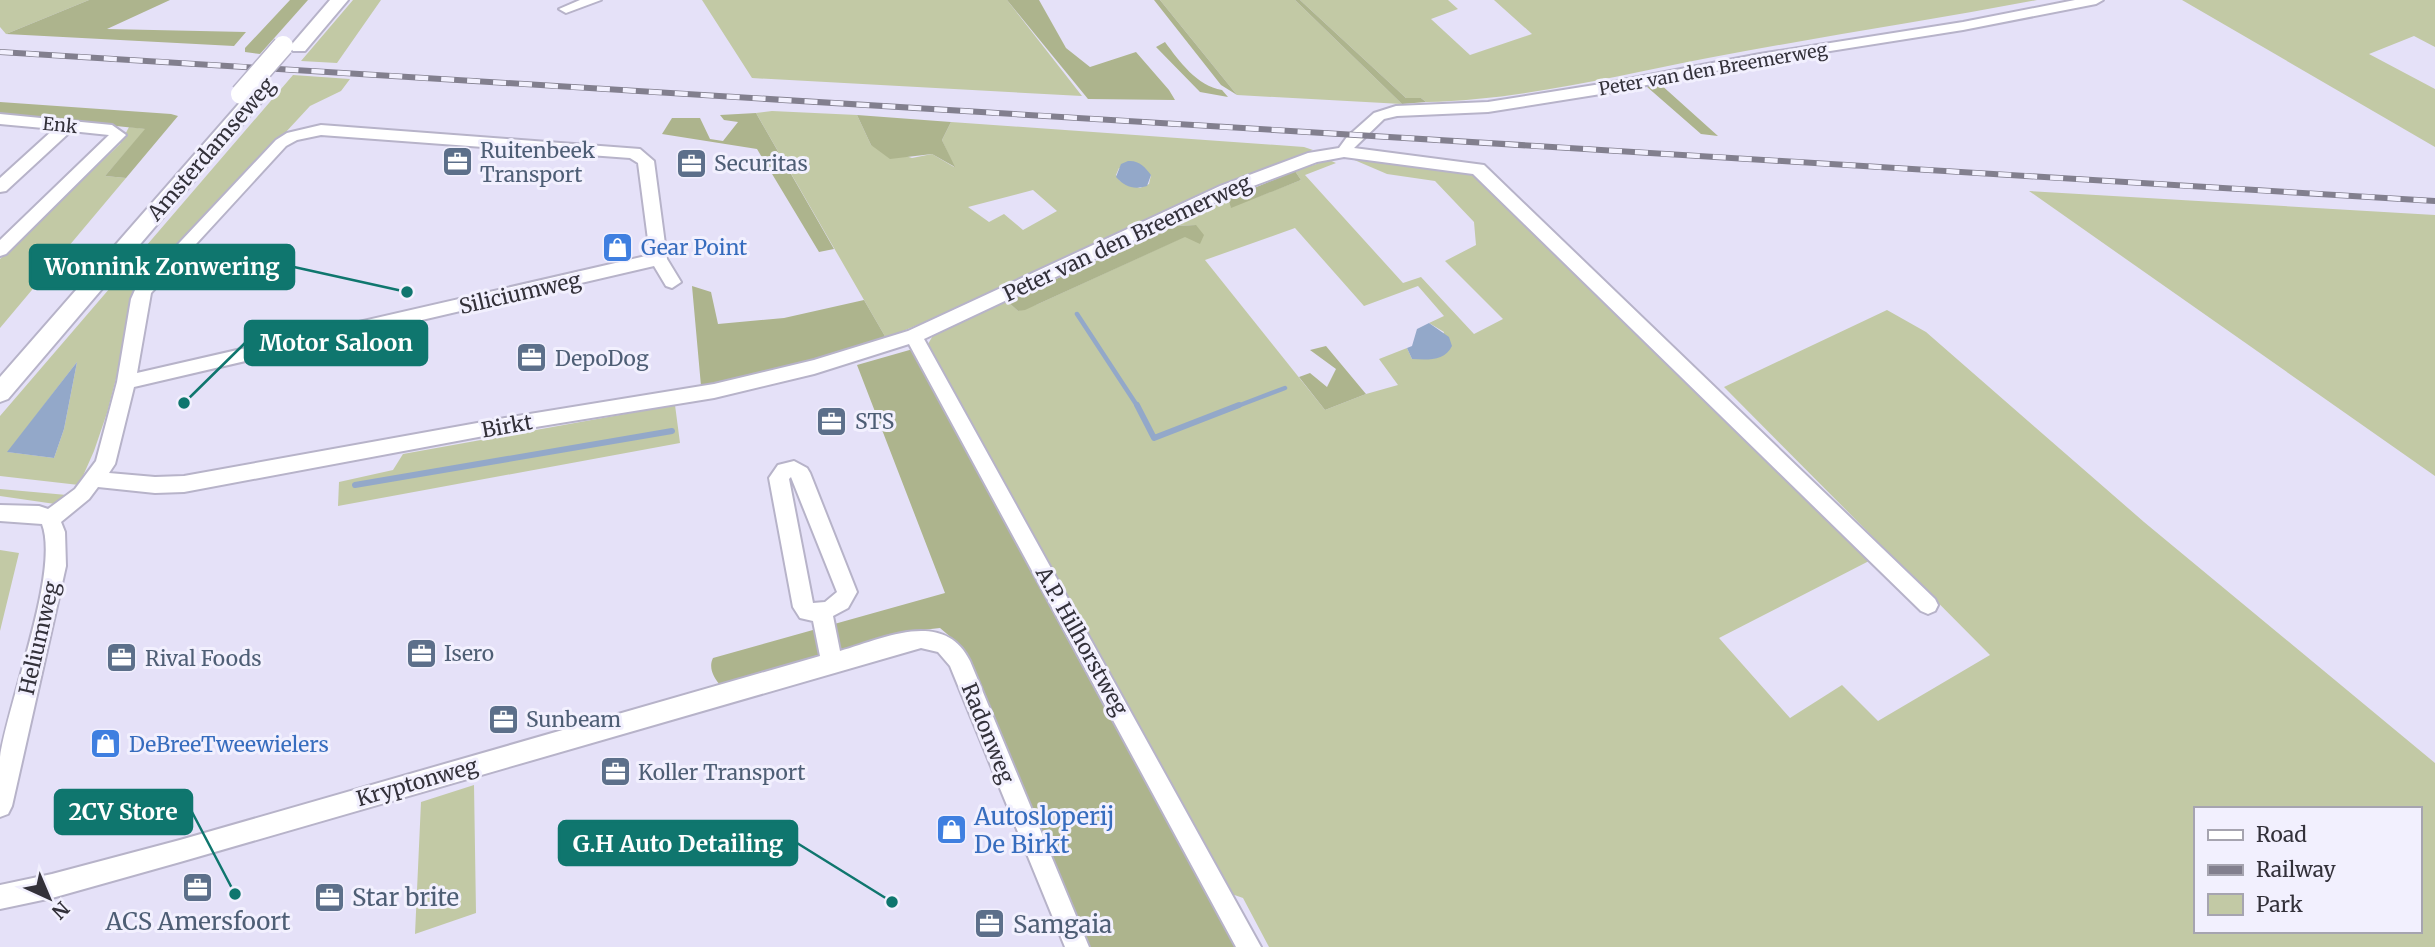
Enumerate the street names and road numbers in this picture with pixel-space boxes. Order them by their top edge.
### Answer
street label: Peter van den Breemerweg [1597,38,1829,100]
street label: Amsterdamseweg [141,72,281,227]
street label: Enk [42,112,79,138]
street label: Peter van den Breemerweg [999,169,1255,307]
street label: Siliciumweg [456,266,584,320]
street label: Birkt [479,408,535,444]
street label: A.P. Hilhorstweg [1029,561,1134,720]
street label: Heliumweg [13,578,65,697]
street label: Radonweg [956,679,1020,787]
street label: Kryptonweg [353,752,481,812]

